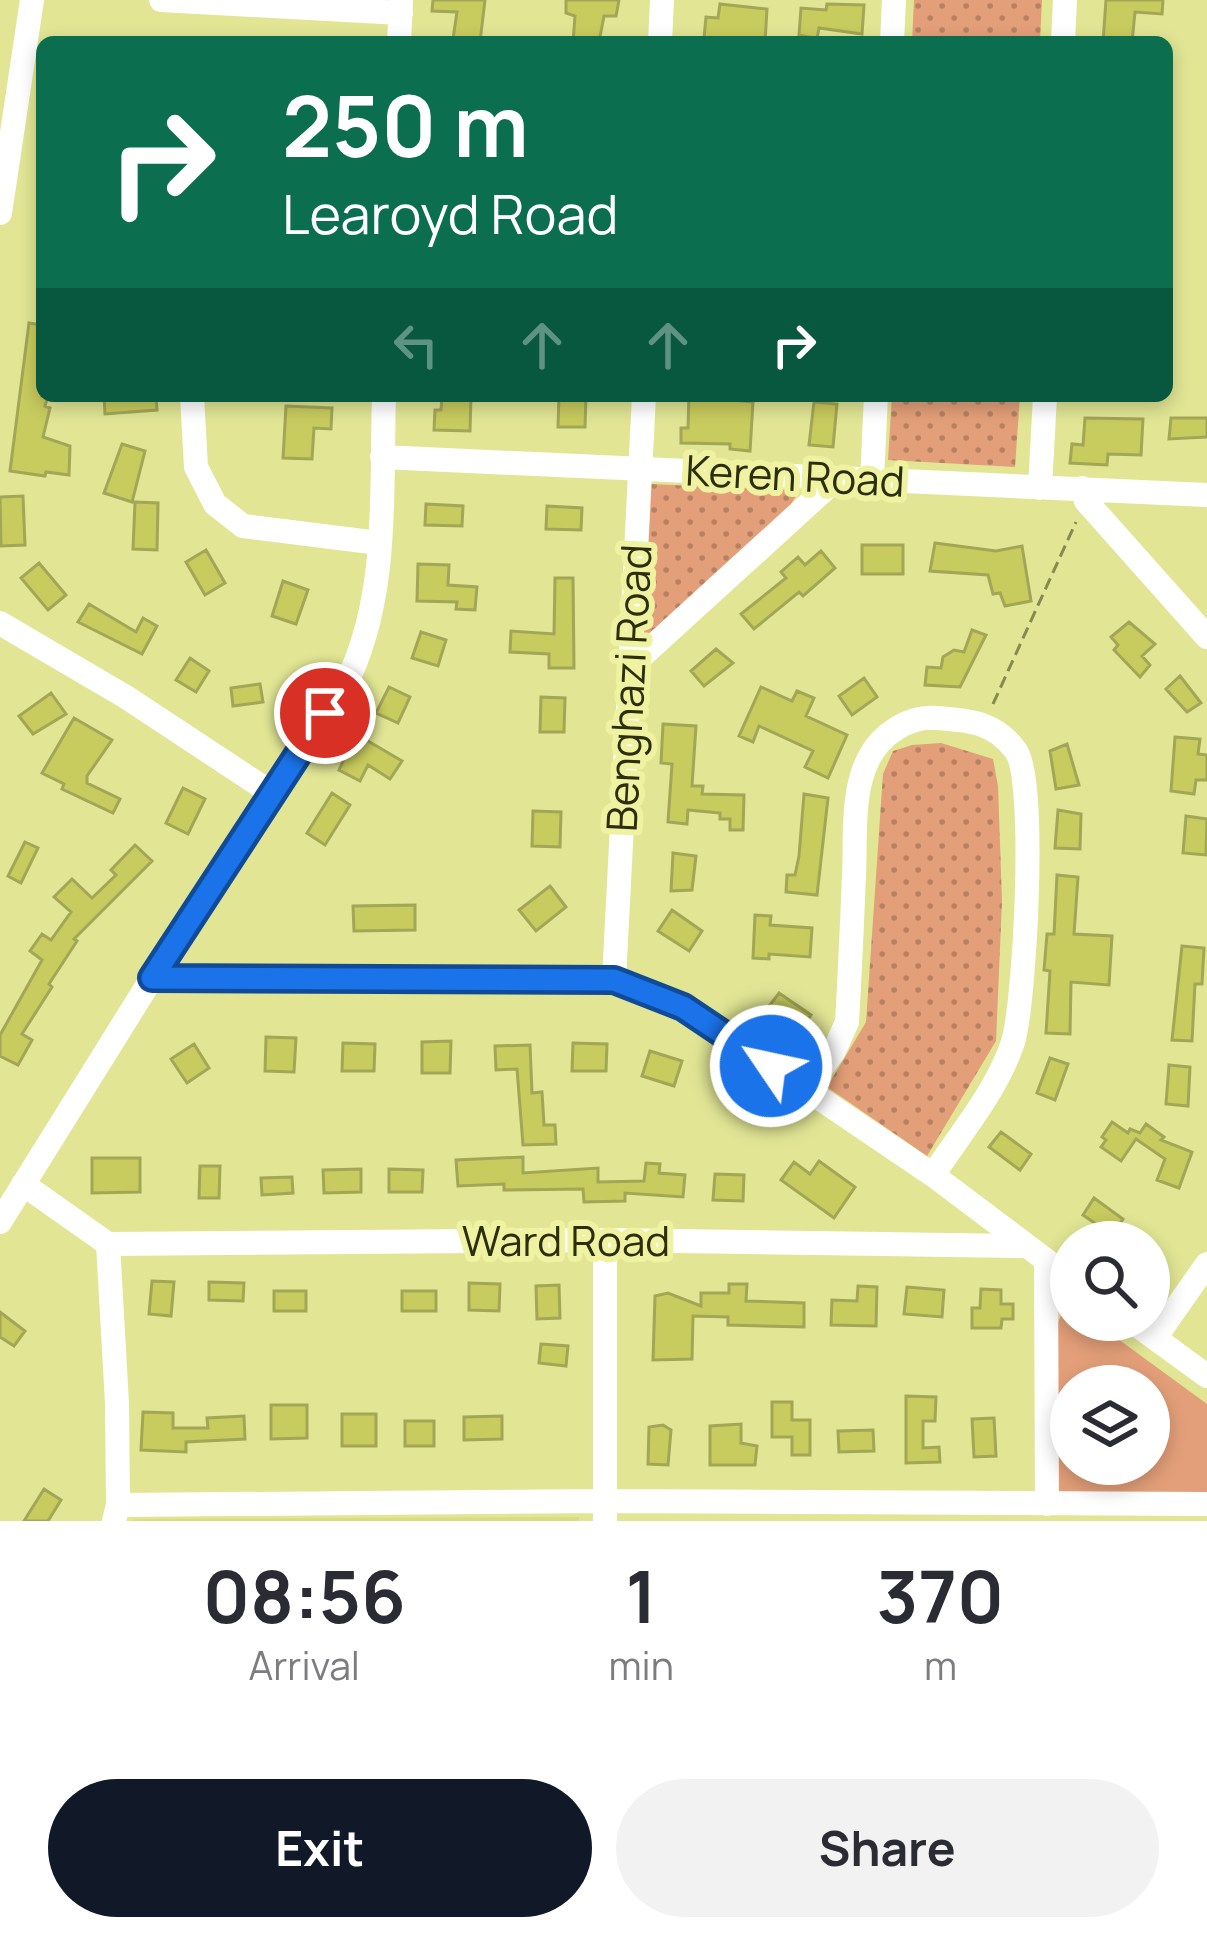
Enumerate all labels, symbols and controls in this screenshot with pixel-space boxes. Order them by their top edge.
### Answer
text: 250 m [282,67,529,182]
icon: right [84,84,240,240]
text: Learoyd Road [282,176,619,250]
icon: left [383,312,449,378]
icon: ahead [509,312,575,378]
icon: ahead [635,312,701,378]
icon: right [761,312,827,378]
street label: Keren Road [684,440,906,510]
street label: Benghazi Road [592,543,664,833]
pin [274,662,376,764]
icon: arrive [292,680,358,746]
position arrow [708,1003,834,1129]
street label: Ward Road [462,1211,670,1269]
map controls [1050,1221,1170,1485]
button: search [1050,1221,1170,1341]
button: layers [1050,1365,1170,1485]
text: 08:56 [203,1546,406,1645]
text: 1 [625,1546,657,1645]
text: 370 [877,1546,1004,1645]
text: Arrival [249,1638,360,1692]
text: min [609,1638,674,1692]
text: m [924,1638,957,1692]
button: Exit [48,1779,592,1917]
button: Share [616,1779,1159,1917]

